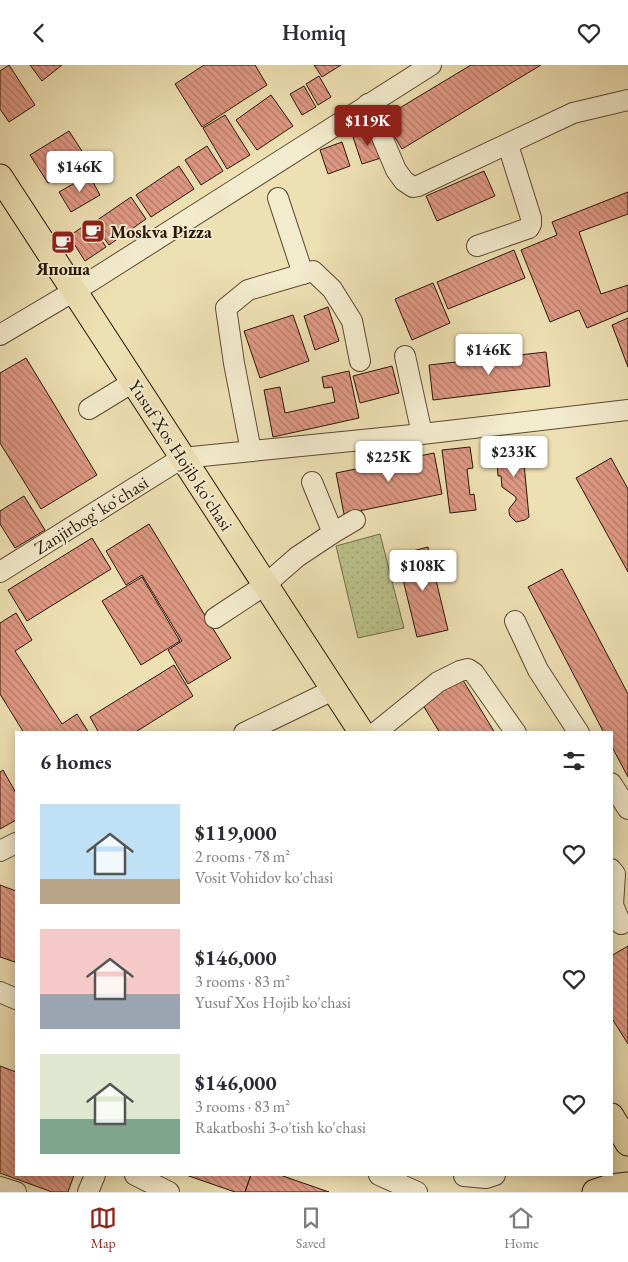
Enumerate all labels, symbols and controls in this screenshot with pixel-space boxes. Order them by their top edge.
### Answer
text: Homiq [282,18,346,47]
icon: back [25,19,53,47]
icon: heart [575,19,603,47]
pin: $119K [333,104,403,147]
text: $119K [346,110,390,131]
pin: $146K [45,151,115,193]
text: $146K [58,156,102,177]
cafe icon: Moskva Pizza [80,218,106,244]
place label: Moskva Pizza [110,220,212,243]
cafe icon: Япоша [50,229,76,255]
place label: Япоша [35,257,90,280]
pin: $146K [454,333,524,376]
text: $146K [467,339,511,360]
street label: Yusuf Xos Hojib ko'chasi [124,375,239,535]
pin: $233K [479,435,549,478]
pin: $225K [354,441,424,483]
text: $233K [492,441,536,462]
text: $225K [367,446,411,467]
street label: Zanjirbogʻ koʻchasi [30,470,153,559]
pin: $108K [388,549,458,592]
text: $108K [401,555,445,576]
icon: filters [560,747,588,775]
text: 6 homes [40,748,112,775]
text: $119,000 [195,819,277,846]
icon: home [80,824,140,884]
icon: heart [560,840,588,868]
text: 2 rooms · 78 m² [195,846,290,867]
text: Vosit Vohidov ko'chasi [195,867,333,888]
text: $146,000 [195,944,277,971]
icon: home [80,949,140,1009]
icon: heart [560,965,588,993]
text: 3 rooms · 83 m² [195,971,290,992]
text: Yusuf Xos Hojib ko'chasi [195,992,351,1013]
text: $146,000 [195,1069,277,1096]
icon: home [80,1074,140,1134]
icon: heart [560,1090,588,1118]
text: 3 rooms · 83 m² [195,1096,290,1117]
text: Rakatboshi 3-o'tish ko'chasi [195,1117,366,1138]
tab: Map [89,1204,117,1252]
tab: Saved [296,1204,326,1252]
tab: Home [504,1204,539,1252]

